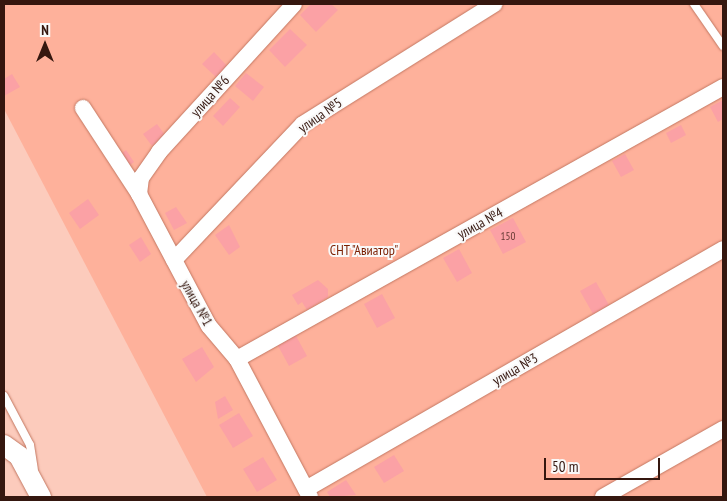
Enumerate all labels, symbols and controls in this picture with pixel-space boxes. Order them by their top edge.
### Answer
north arrow [20,20,70,70]
text: N [41,21,49,39]
street label: улица №6 [187,72,233,120]
street label: улица №5 [295,94,345,136]
street label: улица №4 [454,204,506,242]
house number: 150 [501,229,515,243]
park label: СНТ "Авиатор" [329,242,399,258]
street label: улица №1 [178,277,216,329]
street label: улица №3 [489,349,541,389]
scale bar [547,448,663,480]
text: 50 m [552,457,578,476]

